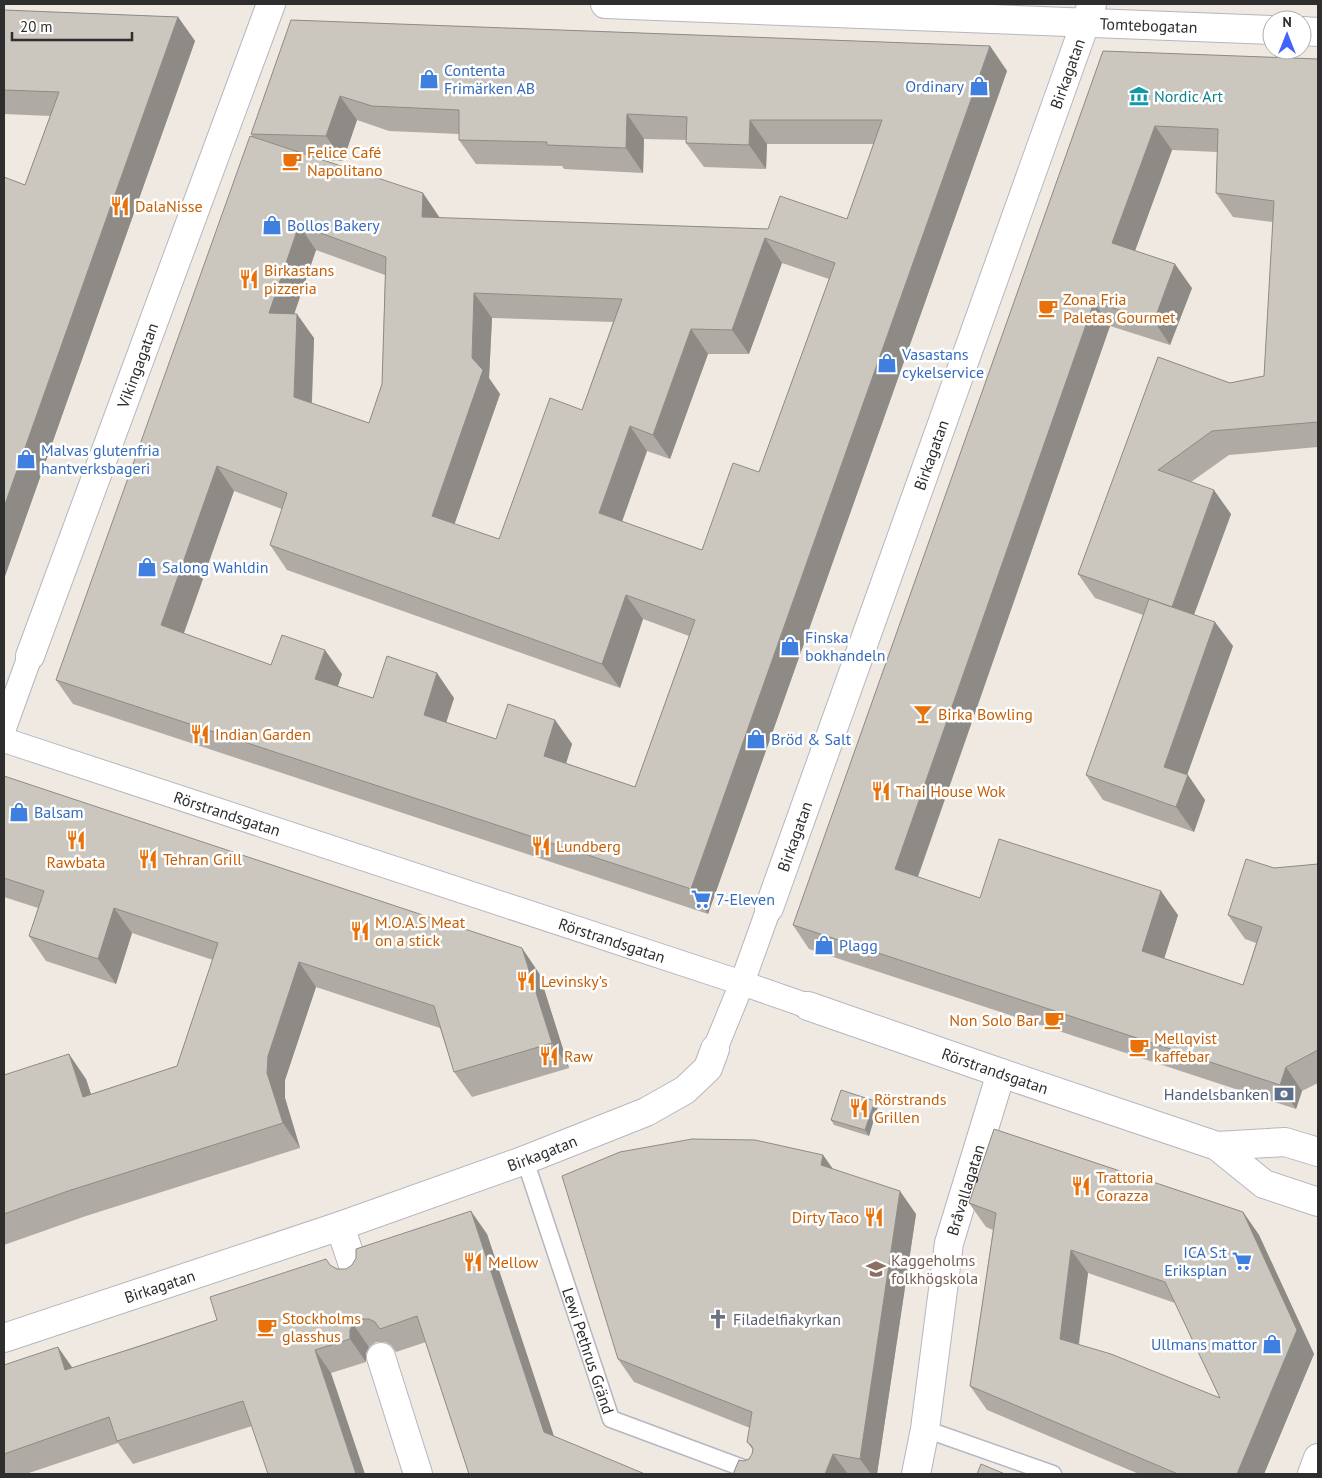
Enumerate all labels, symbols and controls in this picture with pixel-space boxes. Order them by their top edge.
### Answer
scale bar [12,10,132,42]
north arrow [1262,10,1312,60]
street label: Tomtebogatan [1099,13,1198,37]
text: N [1282,13,1292,31]
text: 20 m [20,17,53,36]
street label: Birkagatan [1045,36,1089,112]
place label: Contenta Frimärken AB [444,60,535,98]
shop icon: Contenta Frimärken AB [418,68,440,90]
shop icon: Ordinary [968,75,990,97]
place label: Ordinary [905,76,965,96]
museum icon: Nordic Art [1128,85,1150,107]
place label: Nordic Art [1154,86,1224,106]
place label: Felice Café Napolitano [307,142,383,180]
cafe icon: Felice Café Napolitano [281,150,303,172]
restaurant icon: DalaNisse [109,195,131,217]
place label: DalaNisse [135,196,203,216]
shop icon: Bollos Bakery [261,214,283,236]
place label: Bollos Bakery [287,215,380,235]
place label: Birkastans pizzeria [264,260,335,298]
restaurant icon: Birkastans pizzeria [238,268,260,290]
place label: Zona Fria Paletas Gourmet [1063,289,1176,327]
cafe icon: Zona Fria Paletas Gourmet [1037,297,1059,319]
street label: Vikingagatan [112,320,162,412]
place label: Vasastans cykelservice [901,344,984,382]
shop icon: Vasastans cykelservice [876,352,898,374]
street label: Birkagatan [909,417,953,493]
place label: Malvas glutenfria hantverksbageri [41,440,160,478]
shop icon: Malvas glutenfria hantverksbageri [15,448,37,470]
shop icon: Salong Wahldin [136,556,158,578]
place label: Salong Wahldin [162,557,269,577]
place label: Finska bokhandeln [805,627,885,665]
shop icon: Finska bokhandeln [779,635,801,657]
bar icon: Birka Bowling [912,703,934,725]
place label: Birka Bowling [938,704,1033,724]
restaurant icon: Indian Garden [189,723,211,745]
place label: Indian Garden [215,724,311,744]
shop icon: Bröd & Salt [745,728,767,750]
place label: Bröd & Salt [771,729,852,749]
restaurant icon: Thai House Wok [870,780,892,802]
place label: Thai House Wok [896,781,1006,801]
street label: Rörstrandsgatan [171,787,283,840]
street label: Birkagatan [773,799,816,874]
shop icon: Balsam [8,801,30,823]
place label: Balsam [34,802,84,822]
restaurant icon: Rawbata [65,829,87,851]
restaurant icon: Lundberg [530,835,552,857]
place label: Lundberg [556,836,621,856]
restaurant icon: Tehran Grill [137,848,159,870]
place label: Tehran Grill [163,849,242,869]
place label: Rawbata [47,852,106,872]
supermarket icon: 7-Eleven [690,888,712,910]
place label: 7-Eleven [716,889,775,909]
place label: M.O.A.S Meat on a stick [375,912,466,950]
street label: Rörstrandsgatan [556,913,668,967]
restaurant icon: M.O.A.S Meat on a stick [349,920,371,942]
shop icon: Plagg [813,934,835,956]
place label: Plagg [839,935,878,955]
restaurant icon: Levinsky's [515,970,537,992]
place label: Levinsky's [541,971,608,991]
cafe icon: Non Solo Bar [1043,1009,1065,1031]
place label: Non Solo Bar [949,1010,1040,1030]
place label: Mellqvist kaffebar [1154,1028,1217,1066]
cafe icon: Mellqvist kaffebar [1128,1036,1150,1058]
street label: Rörstrandsgatan [939,1043,1051,1098]
restaurant icon: Raw [538,1045,560,1067]
place label: Raw [564,1046,593,1066]
bank icon: Handelsbanken [1273,1083,1295,1105]
place label: Handelsbanken [1164,1084,1269,1104]
place label: Rörstrands Grillen [874,1089,947,1127]
restaurant icon: Rörstrands Grillen [848,1097,870,1119]
street label: Birkagatan [504,1130,580,1176]
street label: Bråvallagatan [942,1142,989,1238]
place label: Trattoria Corazza [1096,1167,1154,1205]
restaurant icon: Trattoria Corazza [1070,1175,1092,1197]
restaurant icon: Dirty Taco [863,1206,885,1228]
place label: Dirty Taco [792,1207,859,1227]
place label: ICA S:t Eriksplan [1164,1242,1228,1280]
place label: Kaggeholms folkhögskola [891,1250,978,1288]
supermarket icon: ICA S:t Eriksplan [1231,1250,1253,1272]
restaurant icon: Mellow [462,1251,484,1273]
place label: Mellow [488,1252,539,1272]
school or university icon: Kaggeholms folkhögskola [865,1258,887,1280]
street label: Birkagatan [122,1265,198,1307]
street label: Lewi Pethrus Gränd [558,1285,619,1417]
place label: Stockholms glasshus [282,1308,361,1346]
church icon: Filadelfiakyrkan [707,1308,729,1330]
place label: Filadelfiakyrkan [733,1309,841,1329]
cafe icon: Stockholms glasshus [256,1316,278,1338]
shop icon: Ullmans mattor [1261,1333,1283,1355]
place label: Ullmans mattor [1151,1334,1258,1354]

